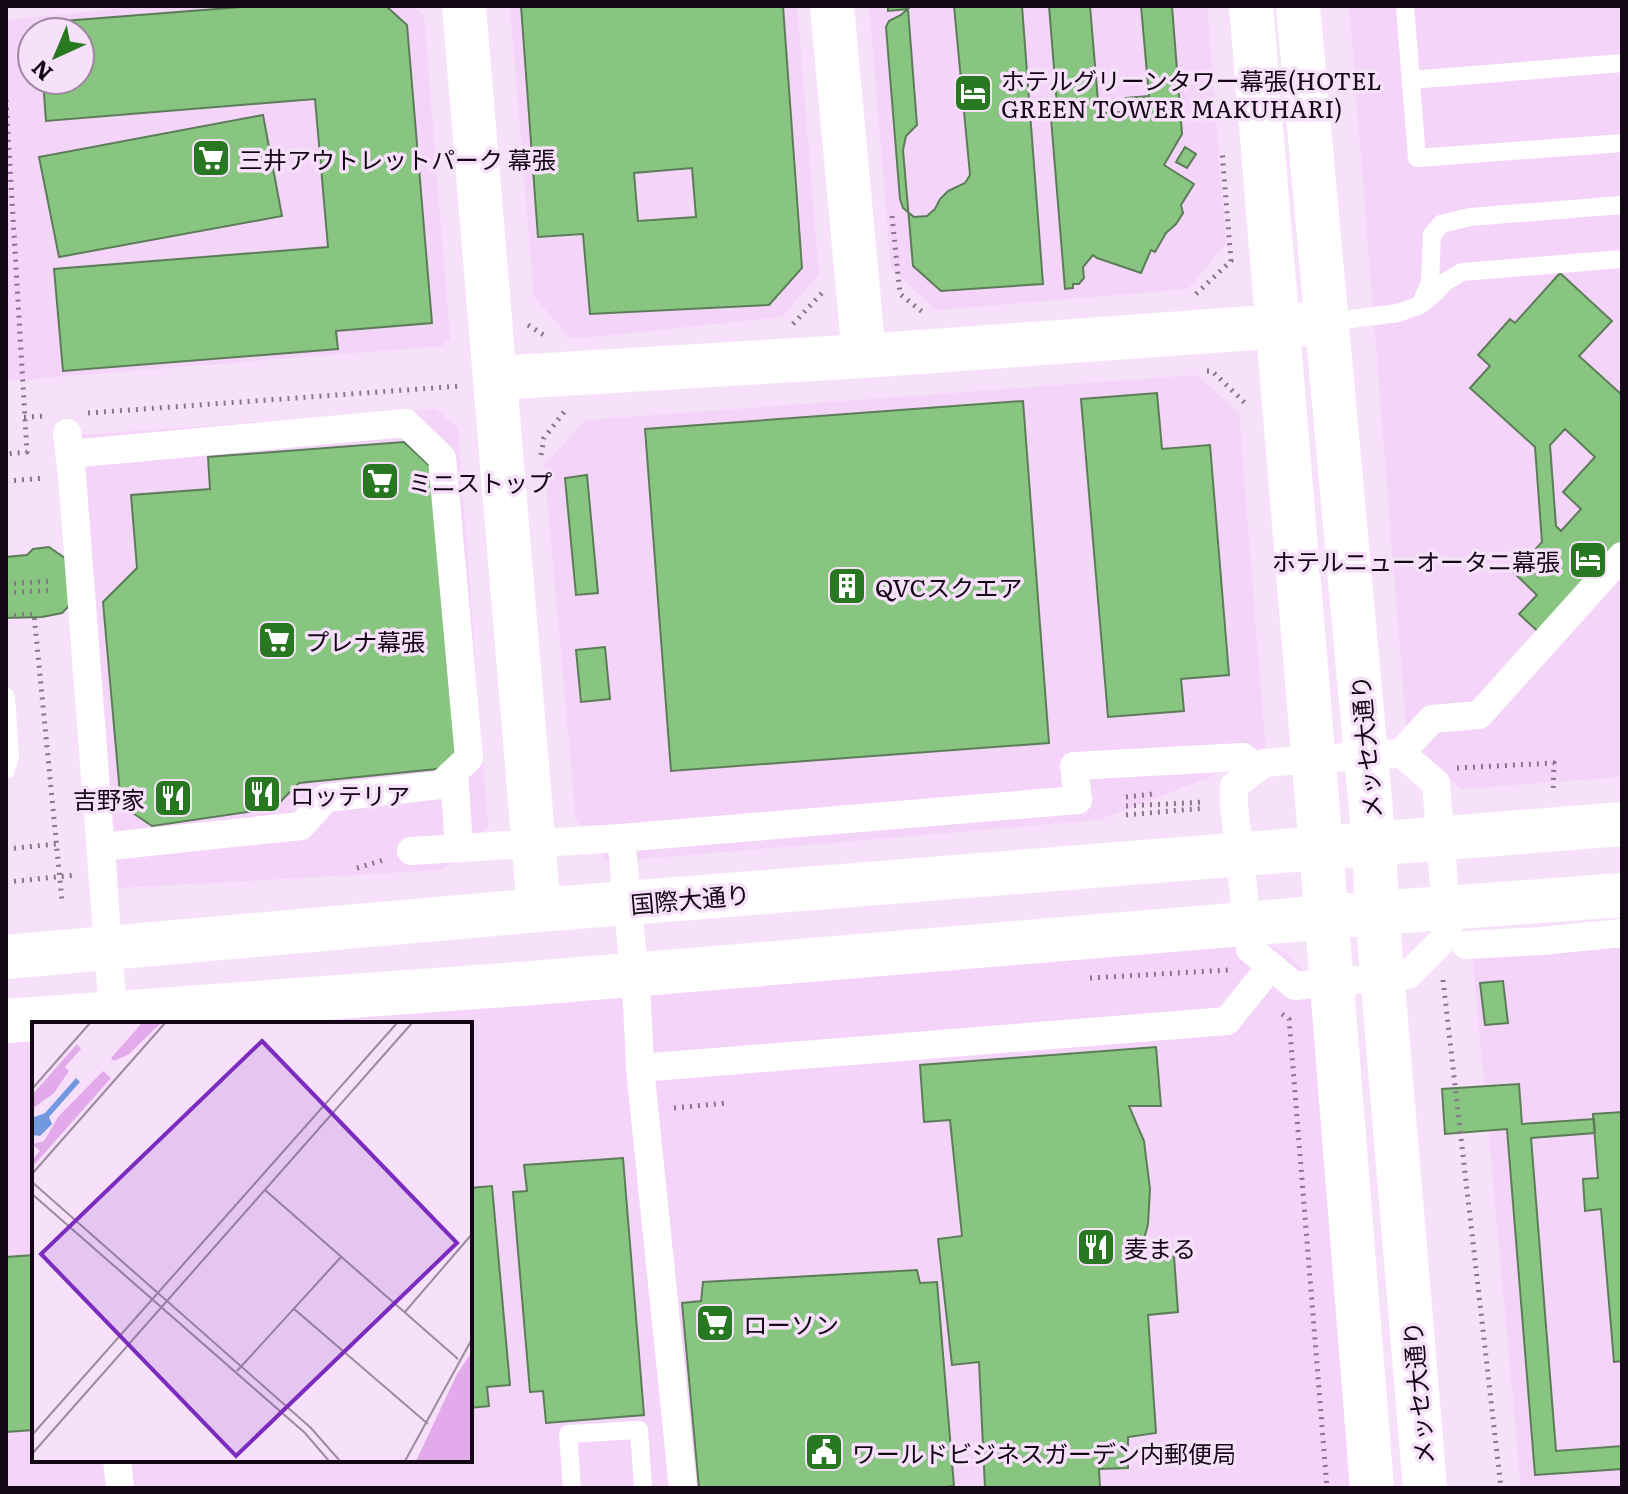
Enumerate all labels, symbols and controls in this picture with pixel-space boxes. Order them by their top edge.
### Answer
north arrow [16,16,96,96]
text: N [23,53,59,90]
place label: ホテルグリーンタワー幕張(HOTEL GREEN TOWER MAKUHARI) [1001,62,1382,125]
hotel icon: ホテルグリーンタワー幕張(HOTEL GREEN TOWER MAKUHARI) [952,72,994,114]
supermarket icon: 三井アウトレットパーク 幕張 [190,137,232,179]
place label: 三井アウトレットパーク 幕張 [239,141,556,176]
supermarket icon: ミニストップ [359,460,401,502]
place label: ミニストップ [408,464,552,499]
hotel icon: ホテルニューオータニ幕張 [1567,539,1609,581]
place label: ホテルニューオータニ幕張 [1272,543,1560,578]
building icon: QVCスクエア [826,565,868,607]
place label: QVCスクエア [875,569,1022,604]
supermarket icon: プレナ幕張 [256,619,298,661]
place label: プレナ幕張 [305,623,425,658]
street label: メッセ大通り [1341,674,1389,820]
restaurant icon: ロッテリア [241,773,283,815]
restaurant icon: 吉野家 [152,777,194,819]
place label: ロッテリア [290,777,410,812]
place label: 吉野家 [73,781,145,816]
street label: 国際大通り [629,875,751,921]
inset map [32,1022,472,1462]
restaurant icon: 麦まる [1075,1226,1117,1268]
place label: 麦まる [1124,1230,1196,1265]
supermarket icon: ローソン [694,1302,736,1344]
place label: ローソン [743,1306,839,1341]
street label: メッセ大通り [1393,1320,1441,1466]
public building icon: ワールドビジネスガーデン内郵便局 [803,1431,845,1473]
place label: ワールドビジネスガーデン内郵便局 [852,1435,1236,1470]

